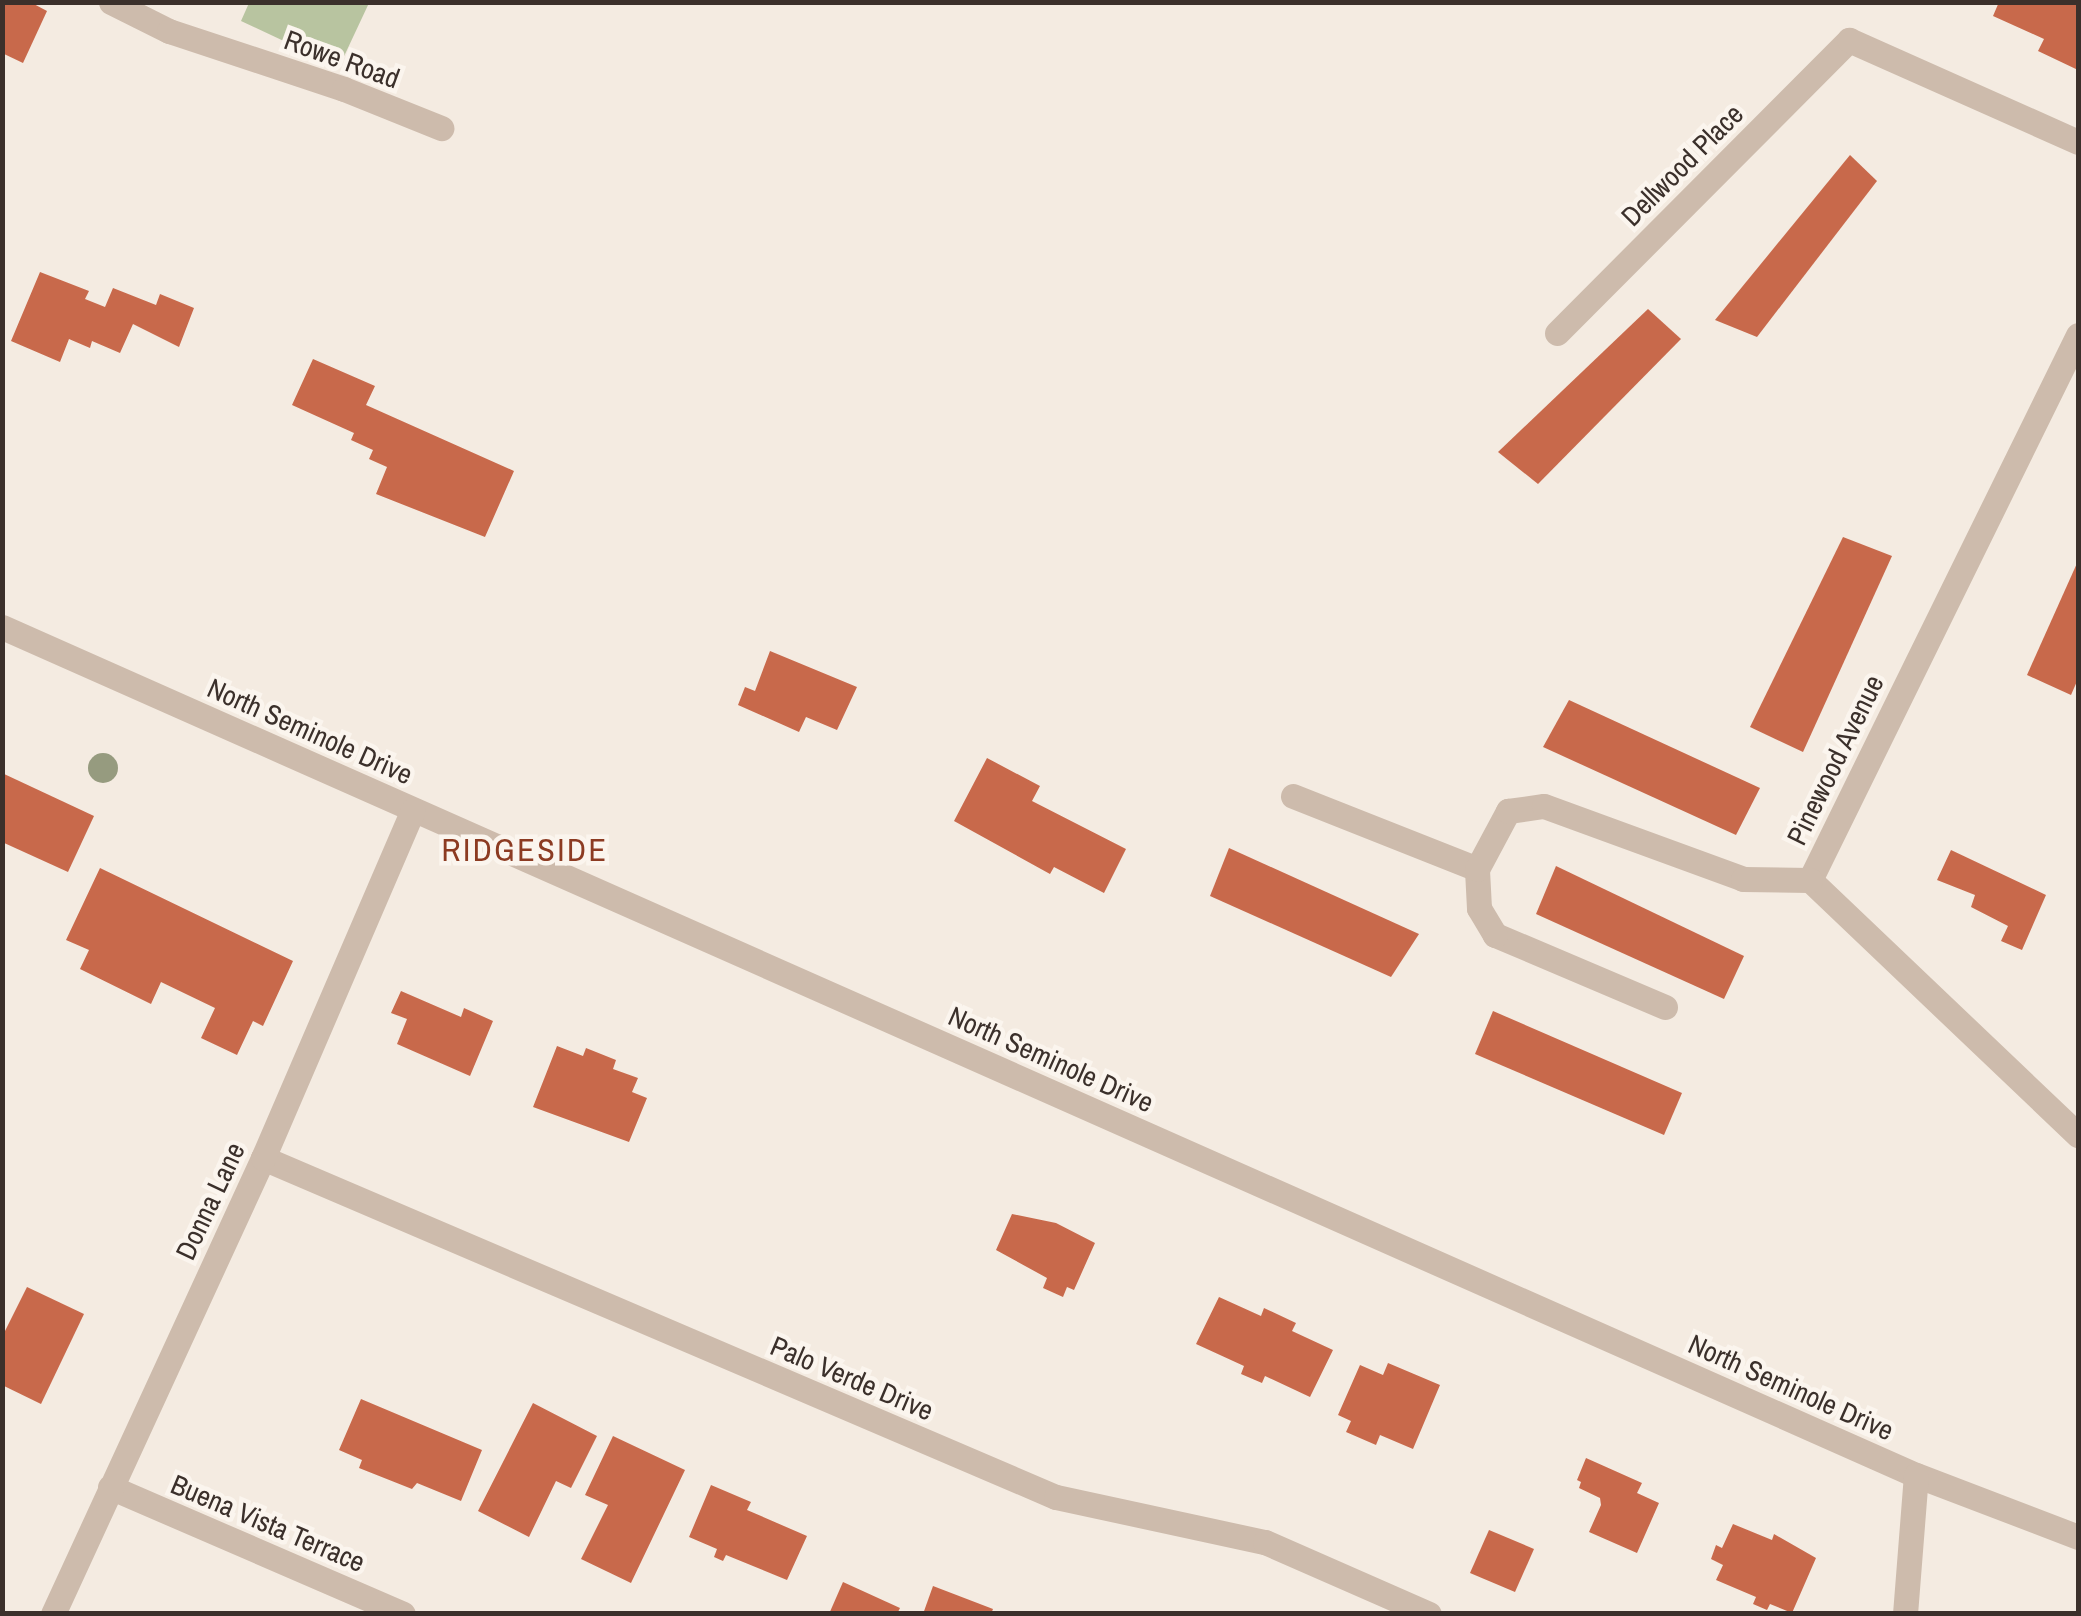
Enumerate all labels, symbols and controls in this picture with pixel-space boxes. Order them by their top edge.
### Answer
street label: Rowe Road [280,23,404,95]
street label: Dellwood Place [1614,97,1750,233]
street label: Pinewood Avenue [1779,669,1891,851]
street label: North Seminole Drive [202,671,418,791]
district label: RIDGESIDE [442,831,608,869]
street label: North Seminole Drive [943,999,1159,1119]
street label: Donna Lane [168,1137,252,1265]
street label: North Seminole Drive [1683,1327,1899,1447]
street label: Palo Verde Drive [766,1329,938,1427]
street label: Buena Vista Terrace [166,1467,370,1579]

